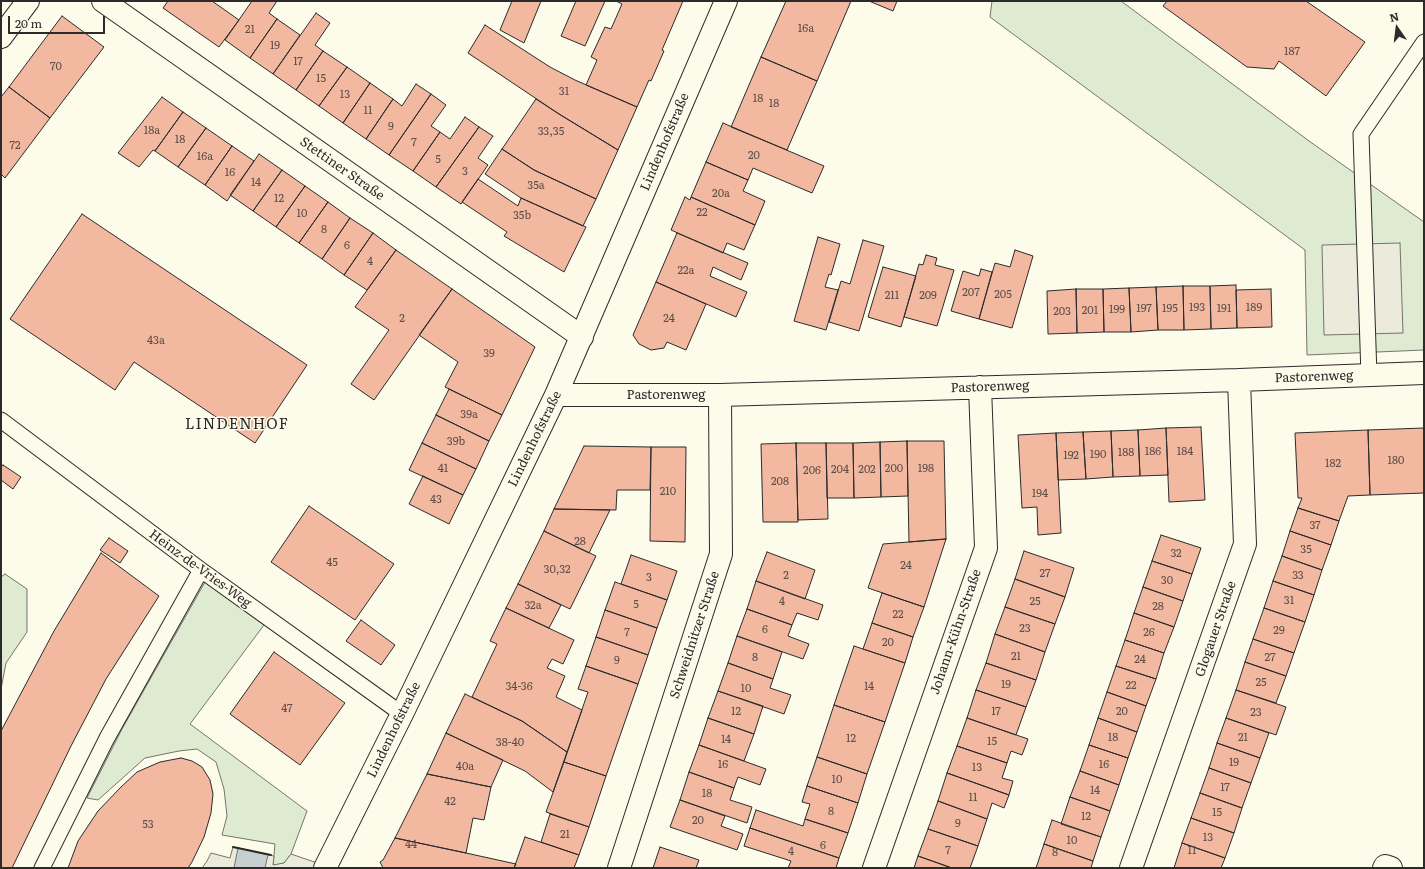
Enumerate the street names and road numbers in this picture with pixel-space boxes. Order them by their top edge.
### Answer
street label: Lindenhofstraße [637,91,693,193]
street label: Stettiner Straße [297,134,387,204]
street label: Pastorenweg [1274,368,1354,386]
street label: Pastorenweg [950,378,1030,396]
street label: Pastorenweg [627,387,705,403]
street label: Lindenhofstraße [505,389,565,489]
street label: Heinz-de-Vries-Weg [146,527,254,611]
street label: Johann-Kühn-Straße [927,567,985,697]
street label: Schweidnitzer Straße [667,569,723,701]
street label: Glogauer Straße [1192,579,1240,679]
street label: Lindenhofstraße [364,680,424,780]

